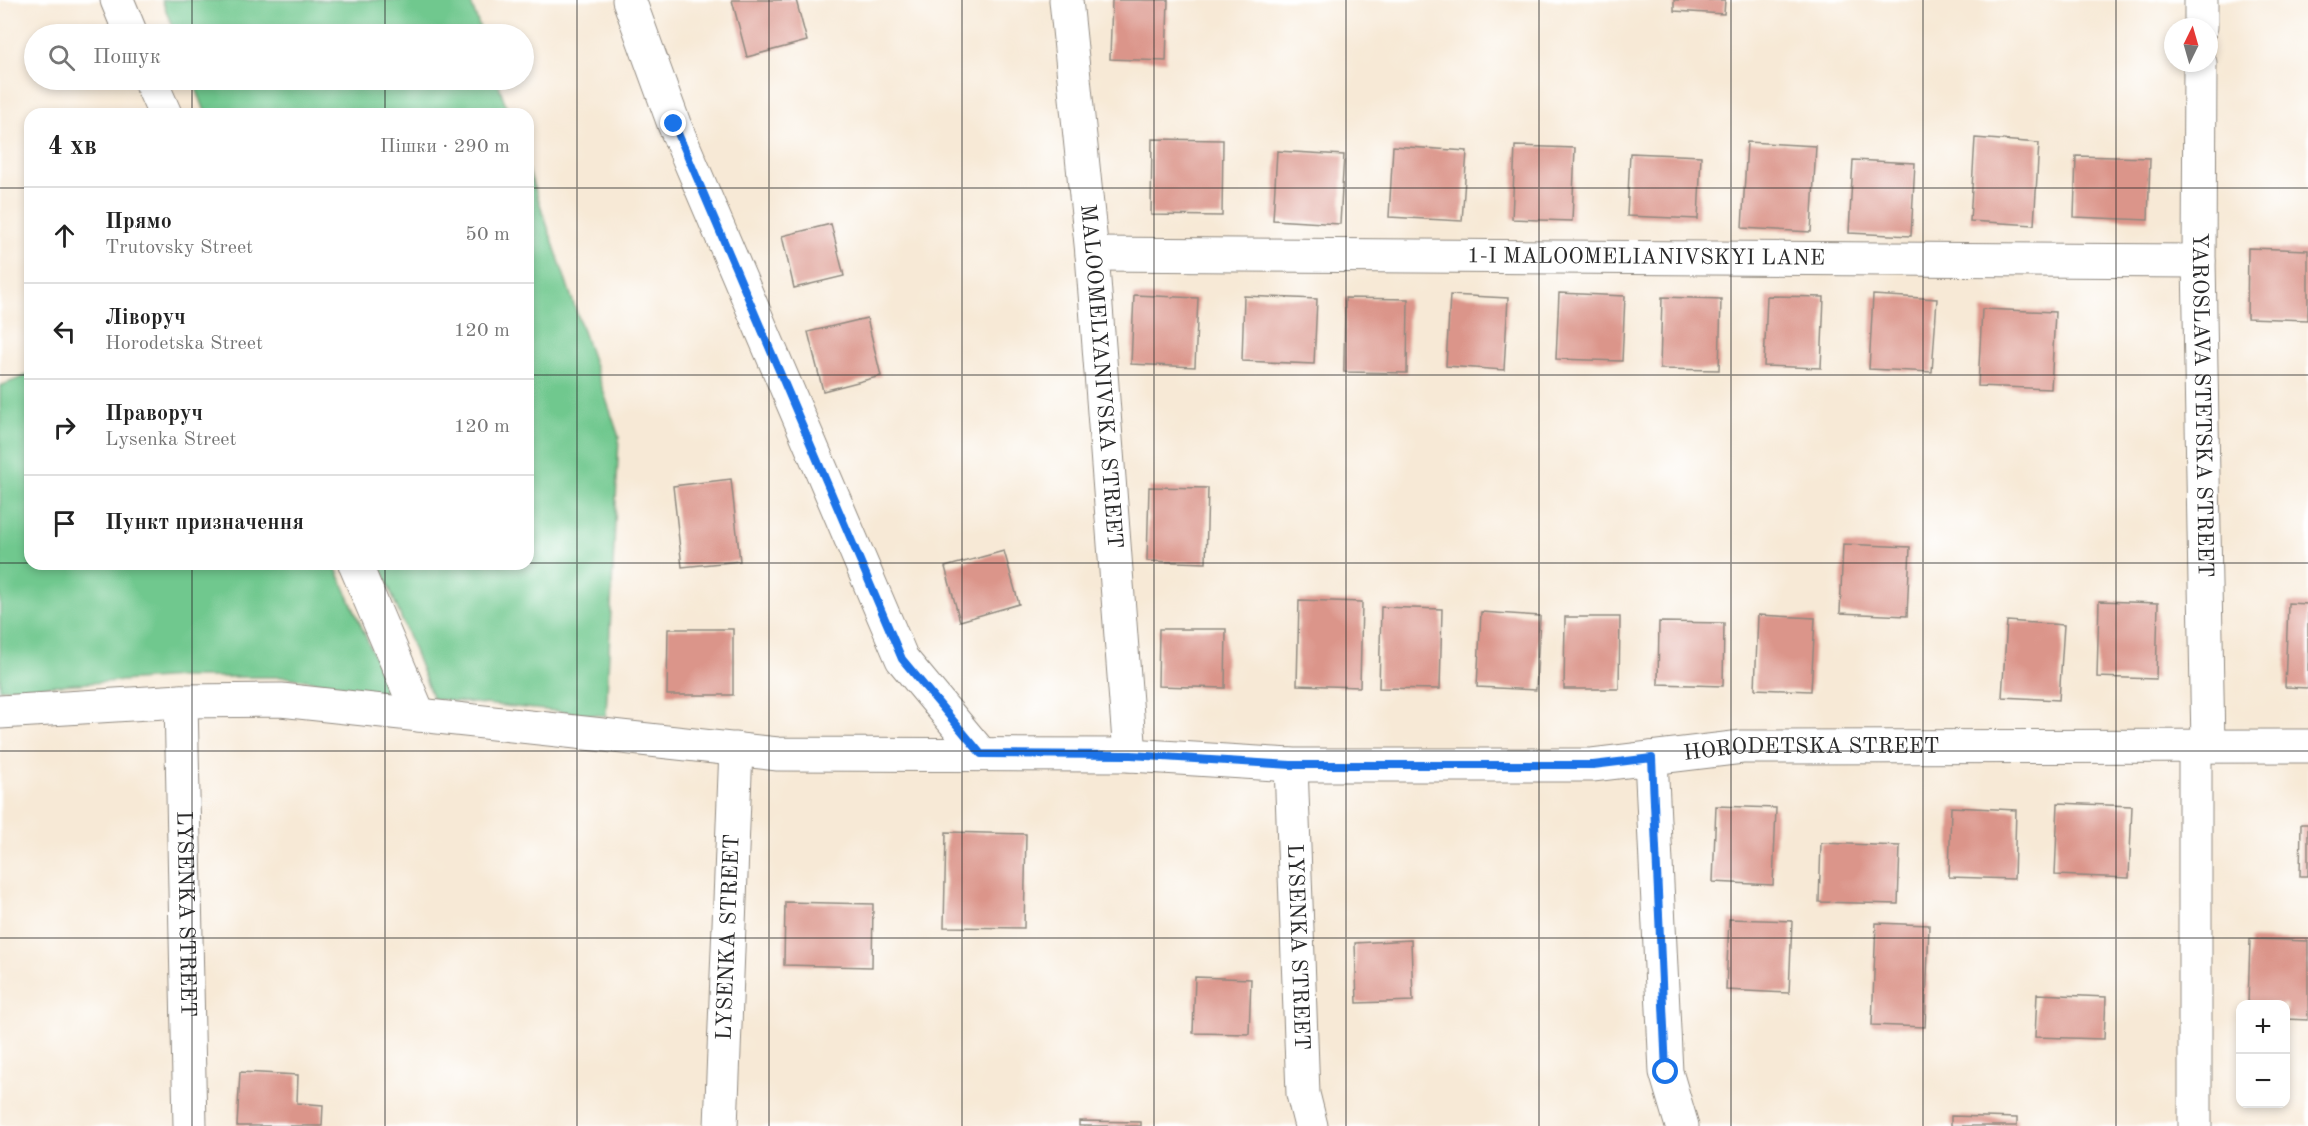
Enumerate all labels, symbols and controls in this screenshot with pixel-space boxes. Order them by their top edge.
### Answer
north arrow [2164,18,2218,72]
search box [24,24,534,90]
icon: search [45,41,78,74]
text: Пошук [93,46,161,68]
route end [660,110,686,136]
text: 4 хв [48,134,97,160]
text: Пішки · 290 m [380,137,510,157]
street label: MALOOMELYANIVSKA STREET [1076,203,1125,549]
text: Прямо [105,211,172,233]
icon: ahead [48,219,81,252]
text: 50 m [465,225,510,245]
street label: YAROSLAVA STETSKA STREET [2188,233,2216,577]
text: Trutovsky Street [105,238,253,258]
street label: 1-I MALOOMELIANIVSKYI LANE [1467,245,1825,270]
text: Ліворуч [105,307,186,329]
icon: left [48,315,81,348]
text: 120 m [454,321,510,341]
text: Horodetska Street [105,334,263,354]
text: Праворуч [105,403,203,425]
icon: right [48,411,81,444]
text: 120 m [454,417,510,437]
text: Lysenka Street [105,430,237,450]
icon: arrive [48,507,81,540]
text: Пункт призначення [105,512,304,534]
street label: HORODETSKA STREET [1682,735,1940,765]
street label: LYSENKA STREET [172,811,199,1017]
street label: LYSENKA STREET [713,834,744,1041]
street label: LYSENKA STREET [1283,843,1312,1050]
map controls [2236,1000,2290,1108]
button: + [2236,1000,2290,1054]
button: − [2236,1054,2290,1108]
route start [1652,1058,1678,1084]

